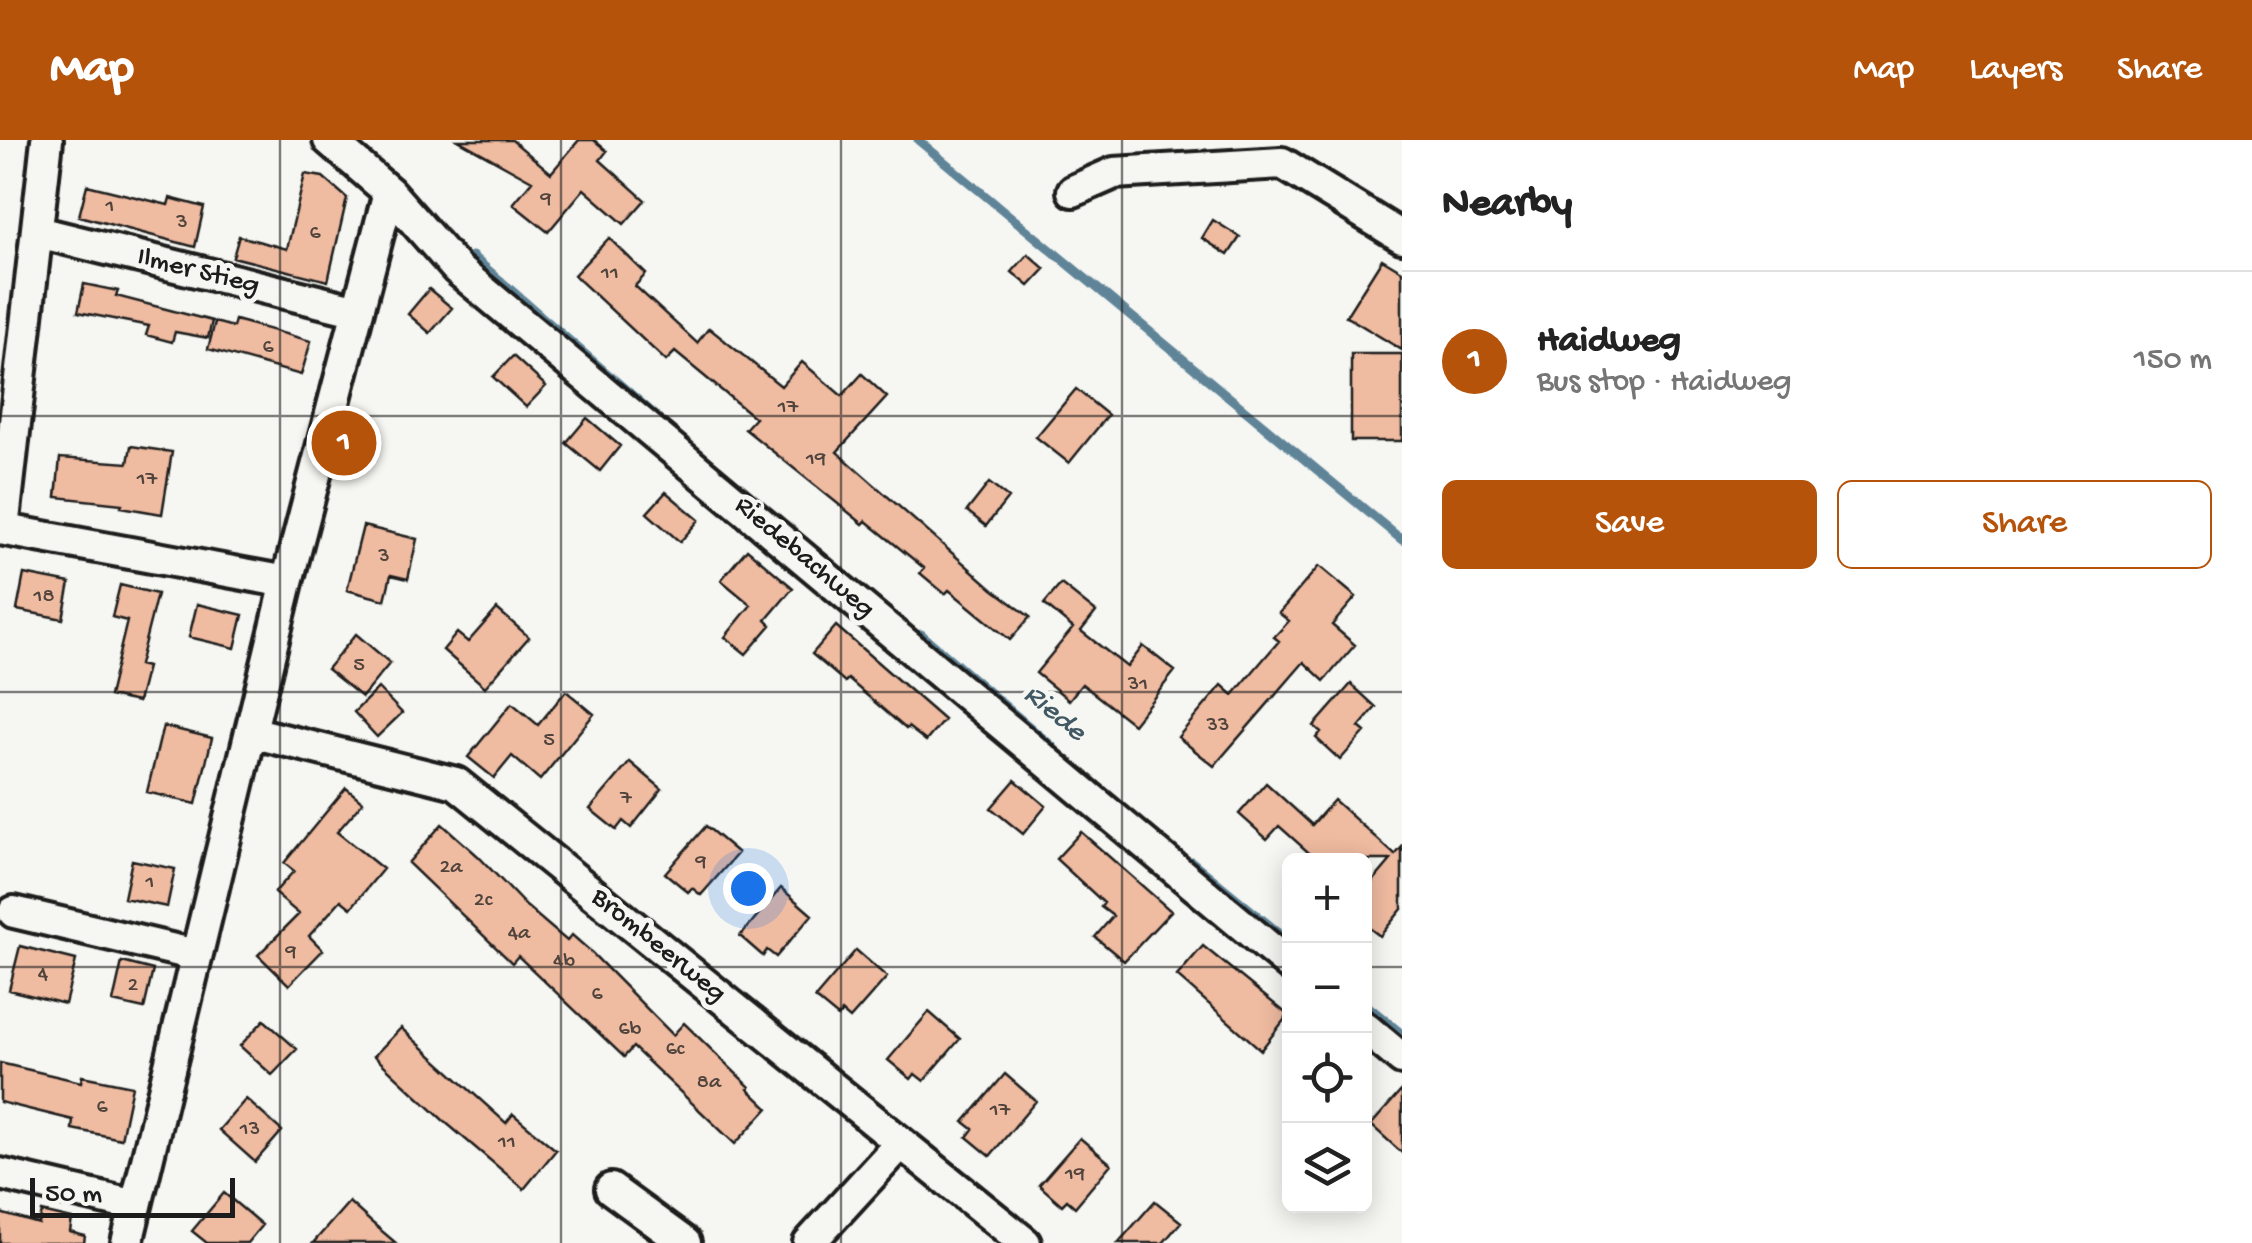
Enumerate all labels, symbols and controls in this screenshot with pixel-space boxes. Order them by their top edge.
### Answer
text: Map [50,42,134,99]
text: Map [1853,50,1914,91]
text: Layers [1969,50,2062,91]
text: Share [2117,50,2202,91]
text: Nearby [1442,181,1572,230]
house number: 9 [539,187,552,213]
house number: 1 [105,194,114,220]
house number: 3 [175,210,188,236]
house number: 6 [309,221,321,247]
street label: Ilmer Stieg [134,241,262,303]
house number: 11 [600,261,619,287]
text: Haidweg [1537,320,1681,364]
house number: 6 [262,335,274,361]
text: 1 [1468,342,1481,380]
text: 150 m [2134,342,2212,380]
text: Bus stop · Haidweg [1537,364,1791,402]
house number: 17 [777,395,799,421]
pin: 1 [312,406,376,480]
house number: 19 [805,447,826,473]
house number: 17 [136,467,158,493]
button: Save [1442,480,1817,569]
button: Share [1837,480,2212,569]
street label: Riedebachweg [727,490,881,626]
house number: 3 [377,544,390,570]
house number: 18 [33,584,54,610]
house number: 5 [353,653,365,679]
house number: 31 [1127,672,1148,698]
water label: Riede [1016,678,1094,751]
house number: 33 [1206,713,1229,739]
house number: 5 [543,728,555,754]
house number: 7 [619,786,632,812]
house number: 9 [694,850,707,876]
map controls [1282,853,1372,1213]
button: + [1282,853,1372,943]
house number: 2a [440,855,463,881]
your location [723,863,774,914]
house number: 1 [145,870,154,896]
street label: Brombeerweg [583,881,732,1011]
house number: 2c [474,888,494,914]
house number: 4a [508,921,531,947]
house number: 9 [284,940,297,966]
button: − [1282,943,1372,1033]
house number: 4b [553,949,575,975]
house number: 4 [38,962,49,988]
house number: 2 [128,973,139,999]
house number: 6 [591,982,603,1008]
house number: 6b [619,1017,642,1043]
button: locate [1282,1033,1372,1123]
house number: 6c [666,1037,686,1063]
house number: 8a [697,1070,722,1096]
house number: 6 [96,1095,108,1121]
house number: 17 [989,1098,1011,1124]
house number: 13 [239,1117,260,1143]
button: layers [1282,1123,1372,1213]
house number: 11 [497,1130,516,1156]
house number: 19 [1064,1162,1085,1188]
scale bar [30,1173,235,1218]
text: 50 m [45,1179,102,1212]

